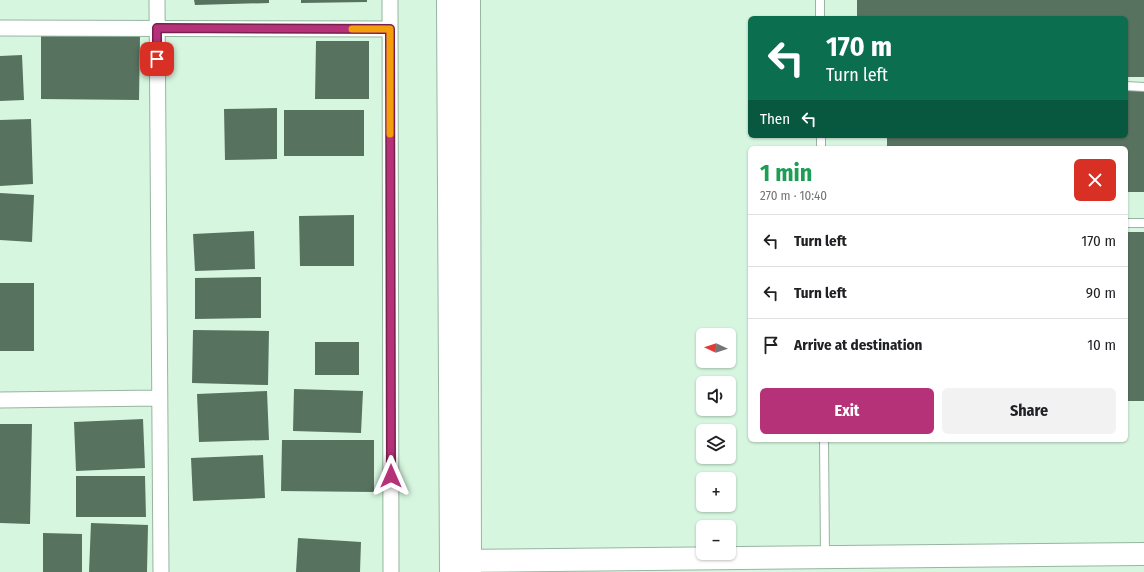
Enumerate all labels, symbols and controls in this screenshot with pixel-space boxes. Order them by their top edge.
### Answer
text: 170 m [826,30,892,63]
icon: left [760,32,812,84]
pin [140,42,174,76]
icon: arrive [146,48,168,70]
text: Turn left [826,64,888,86]
icon: left [798,108,820,130]
text: Then [760,110,790,128]
text: 1 min [760,159,812,187]
button: close [1074,159,1116,201]
text: 270 m · 10:40 [760,188,827,203]
icon: left [760,230,782,252]
text: Turn left [794,232,847,250]
text: 170 m [1081,232,1116,250]
icon: left [760,282,782,304]
text: Turn left [794,284,847,302]
text: 90 m [1086,284,1116,302]
north arrow [696,328,736,368]
map controls [696,328,736,560]
icon: arrive [760,334,782,356]
text: Arrive at destination [794,336,922,354]
text: 10 m [1087,336,1116,354]
button: sound [696,376,736,416]
button: Exit [760,388,934,434]
button: Share [942,388,1116,434]
button: layers [696,424,736,464]
position arrow [370,455,412,497]
button: + [696,472,736,512]
button: − [696,520,736,560]

